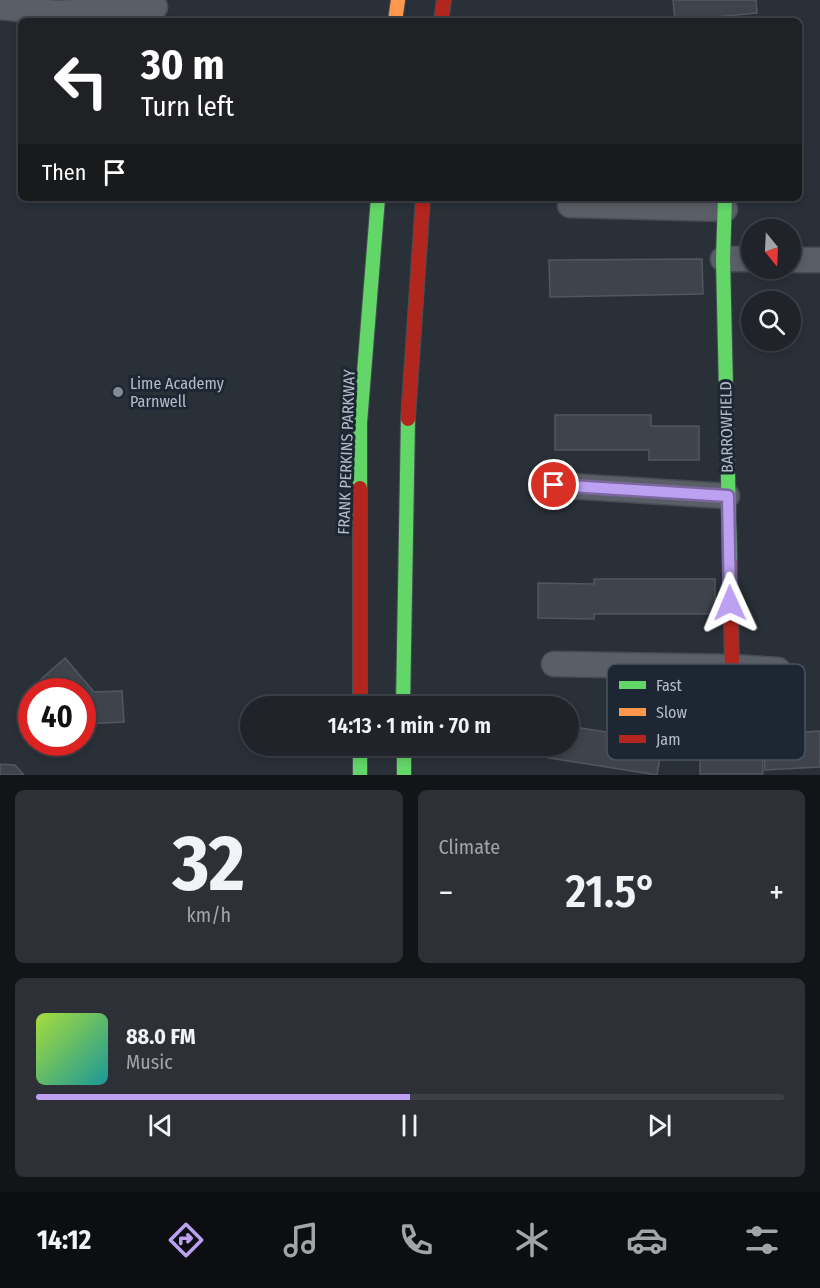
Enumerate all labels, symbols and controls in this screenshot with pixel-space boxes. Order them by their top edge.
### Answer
text: 30 m [141,40,225,90]
icon: left [42,42,120,120]
text: Turn left [141,91,234,123]
icon: arrive [98,156,131,189]
text: Then [42,159,86,186]
north arrow [741,219,801,279]
map controls [741,219,801,351]
button: search [741,291,801,351]
street label: FRANK PERKINS PARKWAY [334,369,359,535]
place label: Lime Academy Parnwell [130,374,225,411]
street label: BARROWFIELD [716,381,737,473]
marker: Lime Academy Parnwell [111,385,125,399]
pin [528,459,579,510]
icon: arrive [537,468,570,501]
position arrow [698,571,762,635]
legend [607,664,805,760]
text: Fast [656,676,683,695]
speed limit sign: 40 [18,678,96,756]
text: Slow [656,703,687,722]
text: 14:13 · 1 min · 70 m [328,712,491,739]
text: Jam [656,730,681,749]
text: 32 [173,817,245,911]
text: Climate [439,835,500,859]
text: 21.5° [565,865,657,919]
text: − [439,873,453,913]
text: + [769,873,784,913]
text: km/h [186,903,231,927]
text: 88.0 FM [126,1023,196,1050]
text: Music [126,1050,173,1074]
icon: previous [144,1109,177,1142]
icon: pause [393,1109,426,1142]
icon: next [643,1109,676,1142]
icon: directions [165,1219,207,1261]
icon: music [280,1219,322,1261]
icon: phone [395,1219,437,1261]
icon: climate [511,1219,553,1261]
icon: car [626,1219,668,1261]
icon: filters [741,1219,783,1261]
text: 14:12 [37,1224,91,1256]

